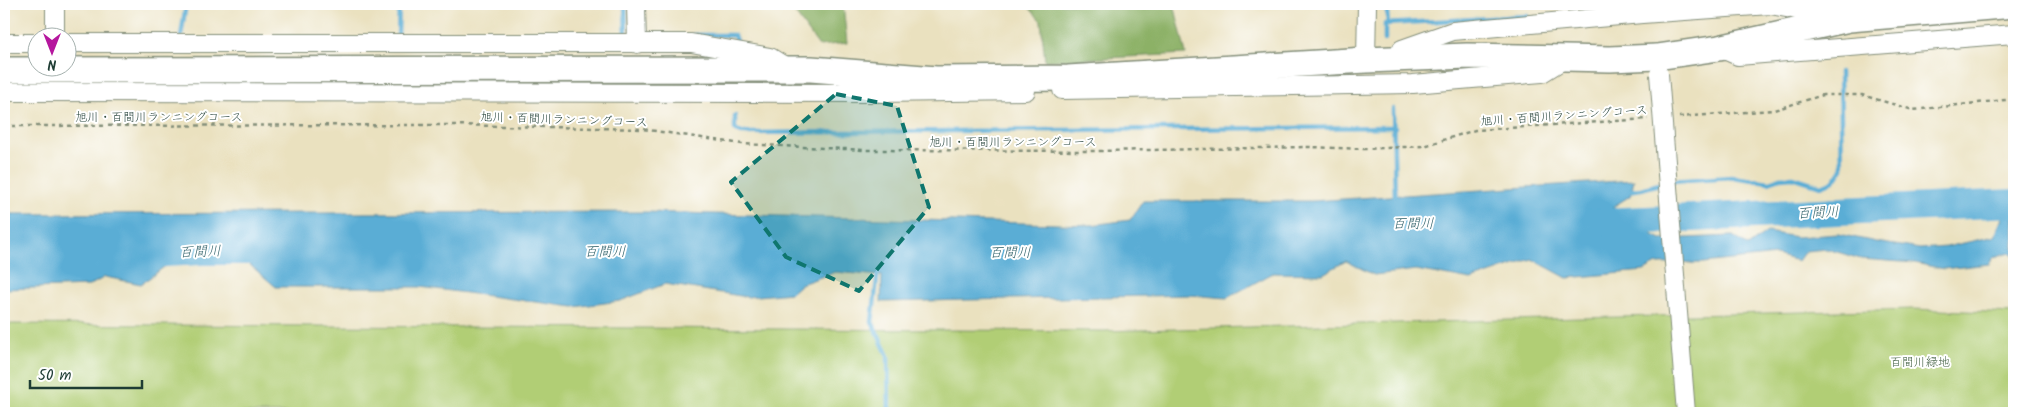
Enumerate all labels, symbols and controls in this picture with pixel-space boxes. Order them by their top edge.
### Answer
north arrow [28,28,78,78]
text: N [47,53,56,75]
street label: 旭川・百間川ランニングコース [1480,101,1648,131]
street label: 旭川・百間川ランニングコース [75,108,243,127]
street label: 旭川・百間川ランニングコース [480,108,648,132]
street label: 旭川・百間川ランニングコース [929,133,1097,152]
water label: 百間川 [1796,201,1840,225]
water label: 百間川 [1392,213,1434,235]
water label: 百間川 [179,240,221,264]
water label: 百間川 [584,241,626,263]
water label: 百間川 [989,242,1031,264]
park label: 百間川緑地 [1890,353,1950,372]
scale bar [30,357,142,389]
text: 50 m [38,364,72,388]

